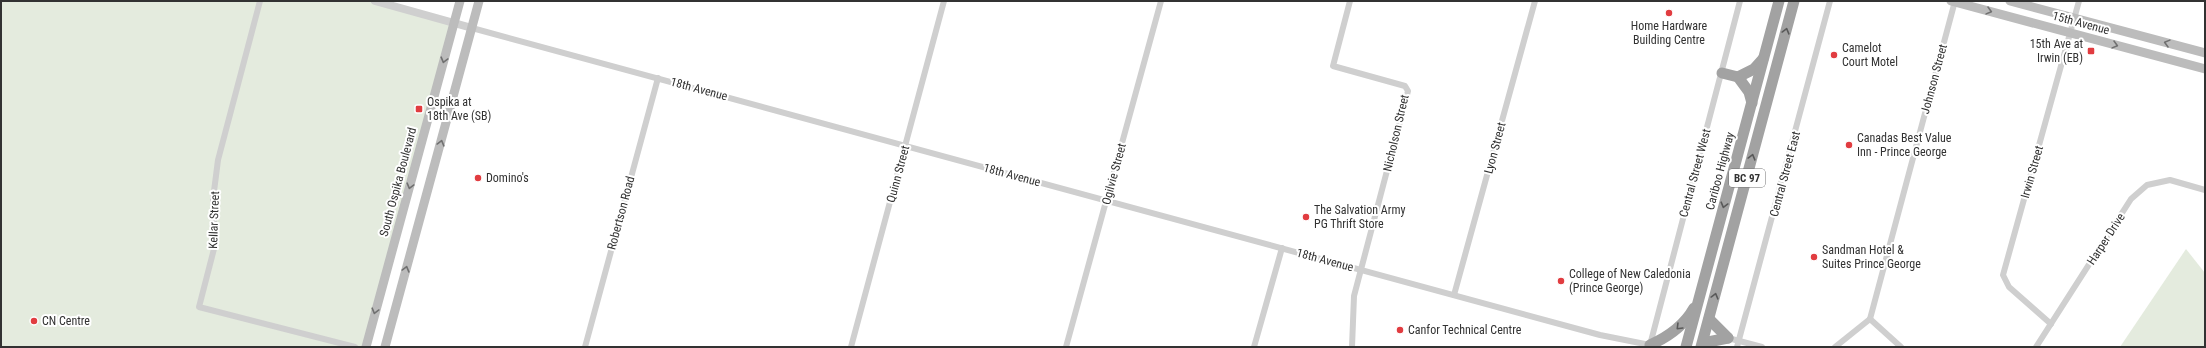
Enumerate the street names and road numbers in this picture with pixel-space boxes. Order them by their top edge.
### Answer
street label: 15th Avenue [2051,9,2111,37]
street label: Johnson Street [1918,42,1950,115]
street label: 18th Avenue [669,75,729,103]
street label: Nicholson Street [1380,93,1412,173]
street label: Lyon Street [1481,120,1509,175]
street label: South Ospika Boulevard [377,126,419,238]
street label: Central Street West [1676,127,1714,219]
street label: Central Street East [1767,129,1803,218]
street label: Cariboo Highway [1703,131,1737,211]
street label: Ogilvie Street [1099,141,1129,206]
street label: Quinn Street [884,144,912,204]
street label: Irwin Street [2018,144,2046,200]
street label: 18th Avenue [982,161,1042,189]
road number: BC 97 [1729,169,1765,187]
street label: Robertson Road [604,175,638,251]
street label: Kellar Street [206,190,222,249]
street label: Harper Drive [2084,210,2128,267]
street label: 18th Avenue [1295,246,1355,274]

